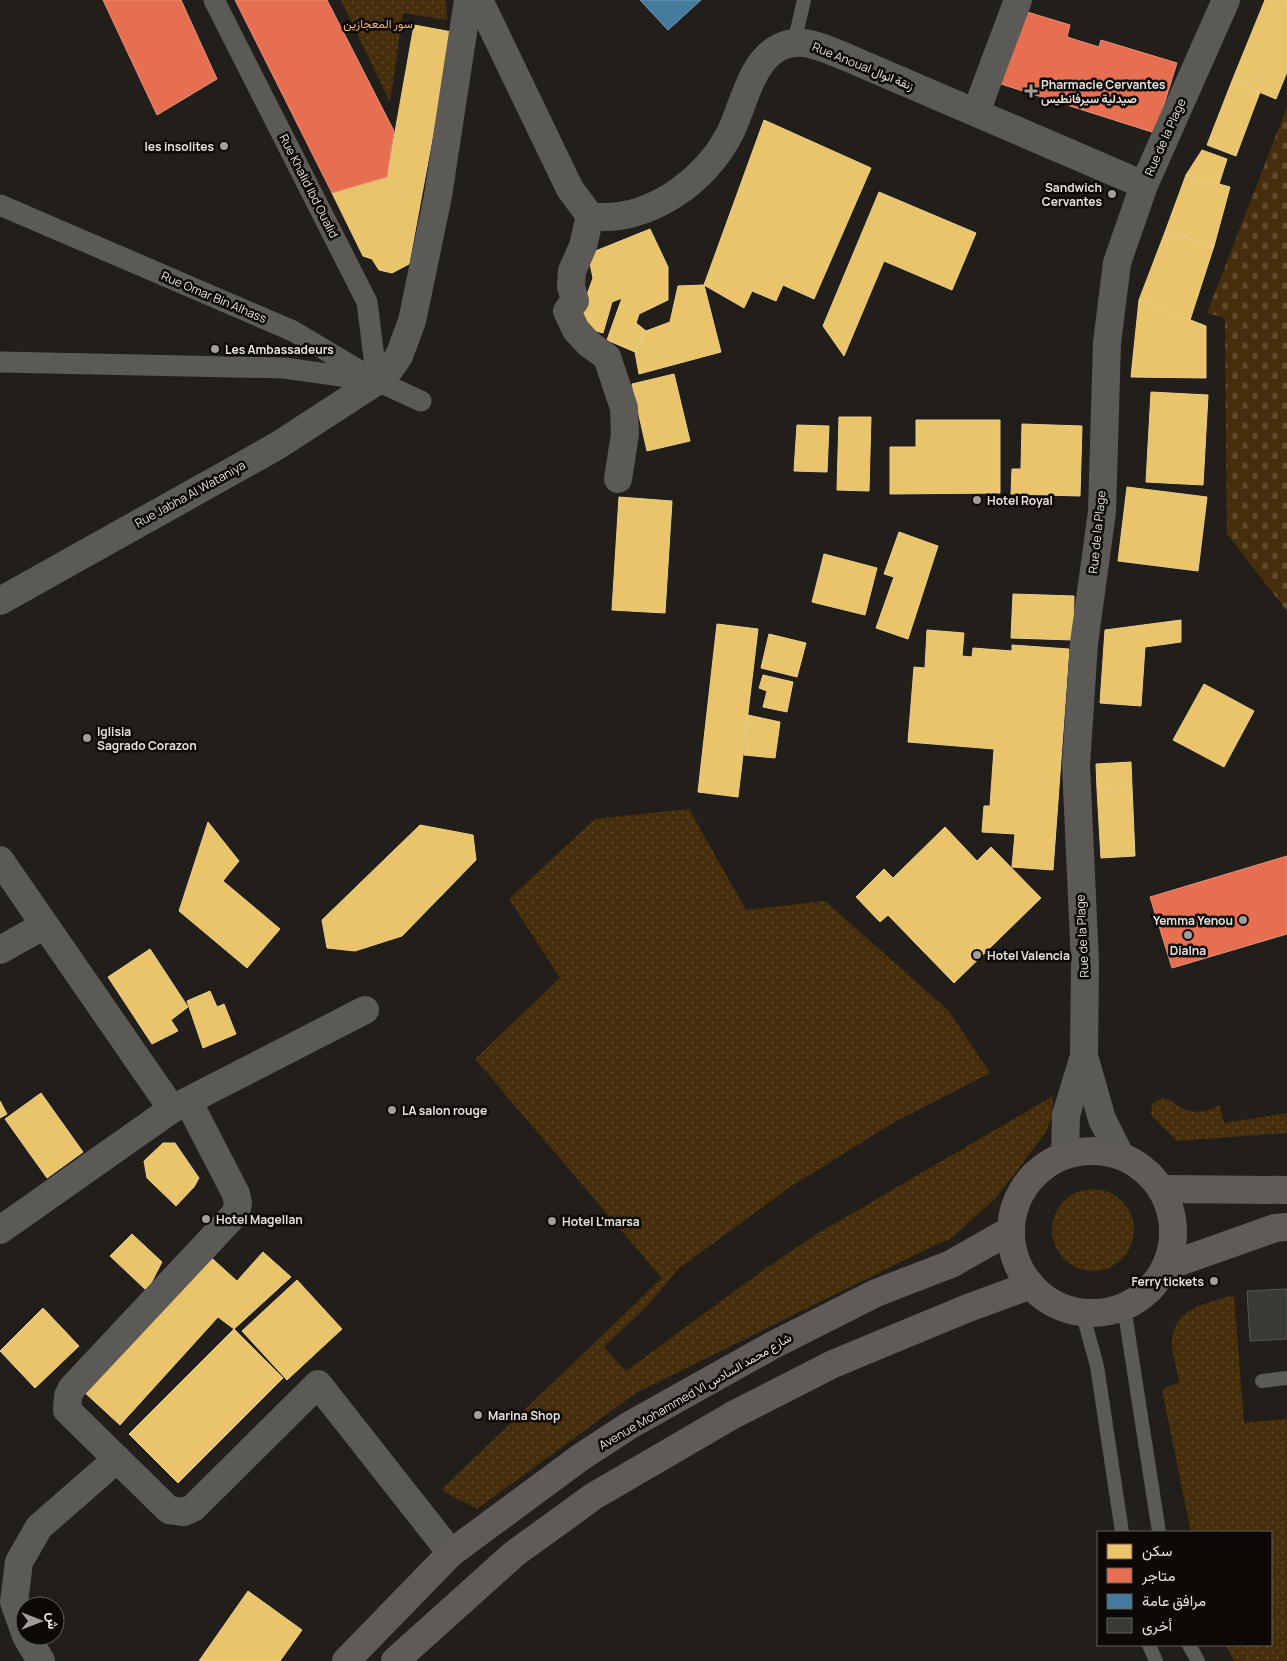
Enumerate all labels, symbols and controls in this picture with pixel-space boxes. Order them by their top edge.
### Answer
park label: سور المعجازين [343,15,413,32]
street label: Rue Anoual زنقة انوال [810,38,916,94]
place label: Pharmacie Cervantes صيدلية سيرفانطيس [1041,76,1166,107]
marker: Pharmacie Cervantes صيدلية سيرفانطيس [1025,85,1037,97]
street label: Rue de la Plage [1140,95,1190,179]
street label: Rue Khalid Ibd Oualid [275,131,343,241]
place label: les insolites [144,138,214,155]
marker: les insolites [218,140,230,152]
place label: Sandwich Cervantes [1042,179,1102,210]
marker: Sandwich Cervantes [1106,188,1118,200]
street label: Rue Omar Bin Alhass [159,267,269,327]
place label: Les Ambassadeurs [225,341,334,358]
marker: Les Ambassadeurs [209,343,221,355]
street label: Rue Jabha Al Wataniya [132,457,248,531]
street label: Rue de la Plage [1084,490,1110,574]
place label: Hotel Royal [987,492,1053,509]
marker: Hotel Royal [971,494,983,506]
place label: Iglisia Sagrado Corazon [97,723,197,754]
marker: Iglisia Sagrado Corazon [81,732,93,744]
street label: Rue de la Plage [1071,894,1093,978]
place label: Yemma Yenou [1153,912,1233,929]
marker: Yemma Yenou [1237,914,1249,926]
marker: Dialna [1182,929,1194,941]
place label: Dialna [1170,942,1206,959]
place label: Hotel Valencia [987,947,1070,964]
marker: Hotel Valencia [971,949,983,961]
place label: LA salon rouge [402,1102,487,1119]
marker: LA salon rouge [386,1104,398,1116]
place label: Hotel Magellan [216,1211,303,1228]
marker: Hotel Magellan [200,1213,212,1225]
place label: Hotel L'marsa [562,1213,640,1230]
marker: Hotel L'marsa [546,1215,558,1227]
place label: Ferry tickets [1131,1273,1204,1290]
marker: Ferry tickets [1208,1275,1220,1287]
street label: Avenue Mohammed VI شارع محمد السادس [596,1329,795,1454]
place label: Marina Shop [488,1407,560,1424]
marker: Marina Shop [472,1409,484,1421]
legend [1097,1531,1272,1646]
text: سكن [1142,1540,1172,1561]
text: متاجر [1141,1565,1176,1586]
text: مرافق عامة [1142,1590,1206,1611]
north arrow [15,1596,65,1646]
text: ش [44,1613,63,1630]
text: أخرى [1142,1615,1172,1636]

